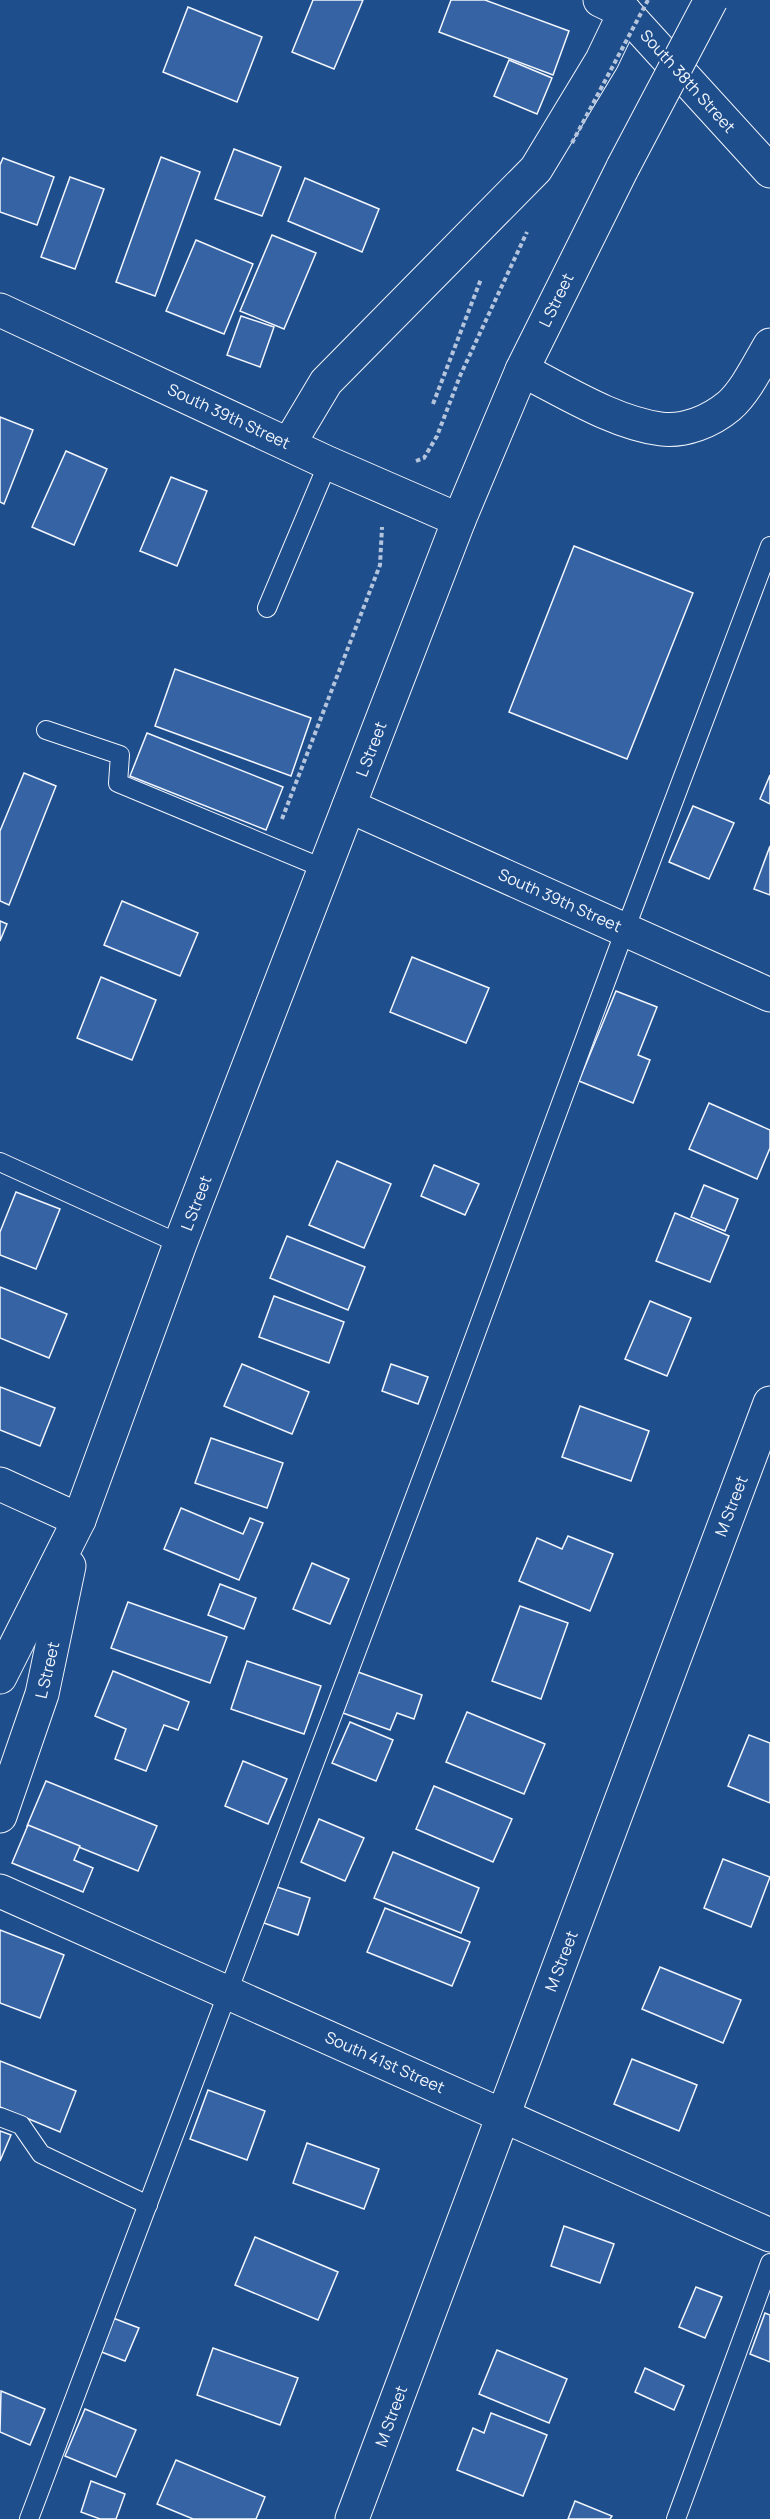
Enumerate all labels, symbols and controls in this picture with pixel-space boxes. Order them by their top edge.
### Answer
street label: South 38th Street [636,25,740,137]
street label: L Street [533,269,579,331]
street label: South 39th Street [164,378,294,454]
street label: L Street [350,718,392,780]
street label: South 39th Street [495,863,625,937]
street label: L Street [175,1172,217,1234]
street label: M Street [709,1472,753,1540]
street label: L Street [30,1639,64,1701]
street label: M Street [539,1927,583,1995]
street label: South 41st Street [322,2026,448,2098]
street label: M Street [370,2382,412,2450]

